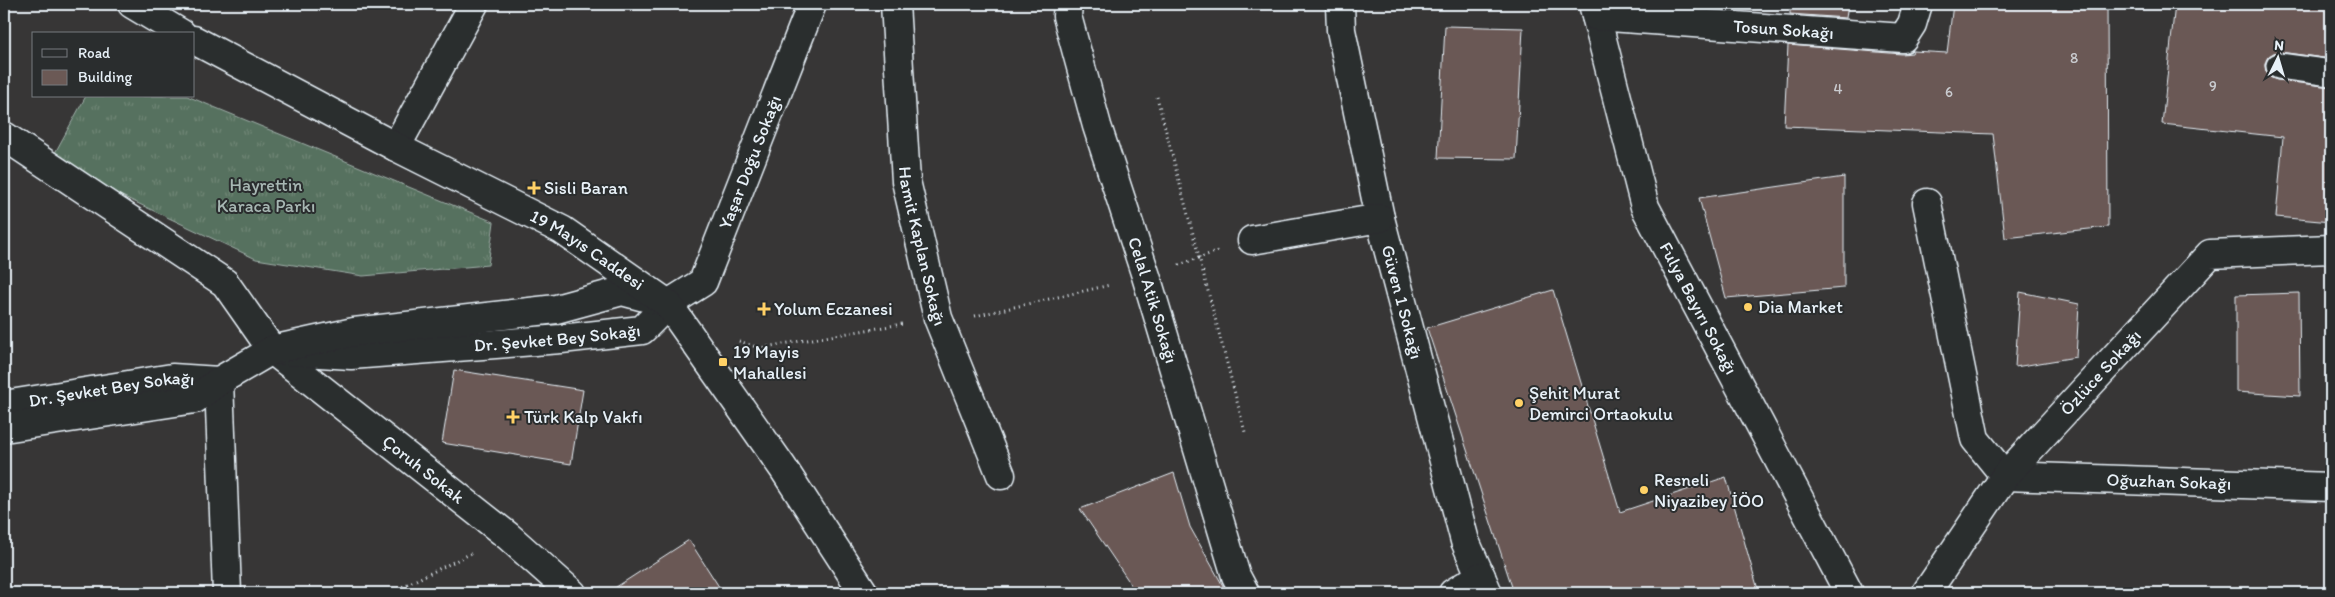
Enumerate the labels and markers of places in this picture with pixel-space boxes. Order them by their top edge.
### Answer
place label: Sisli Baran [544,177,628,199]
marker: Sisli Baran [528,182,540,194]
place label: Dia Market [1758,296,1843,318]
place label: Yolum Eczanesi [774,298,893,320]
marker: Dia Market [1742,301,1754,313]
marker: Yolum Eczanesi [758,303,770,315]
place label: 19 Mayis Mahallesi [733,341,807,384]
marker: 19 Mayis Mahallesi [717,356,729,368]
place label: Şehit Murat Demirci Ortaokulu [1529,382,1673,425]
marker: Şehit Murat Demirci Ortaokulu [1513,397,1525,409]
place label: Türk Kalp Vakfı [524,406,643,428]
marker: Türk Kalp Vakfı [506,410,520,424]
place label: Resneli Niyazibey İÖO [1654,469,1764,512]
marker: Resneli Niyazibey İÖO [1638,484,1650,496]

